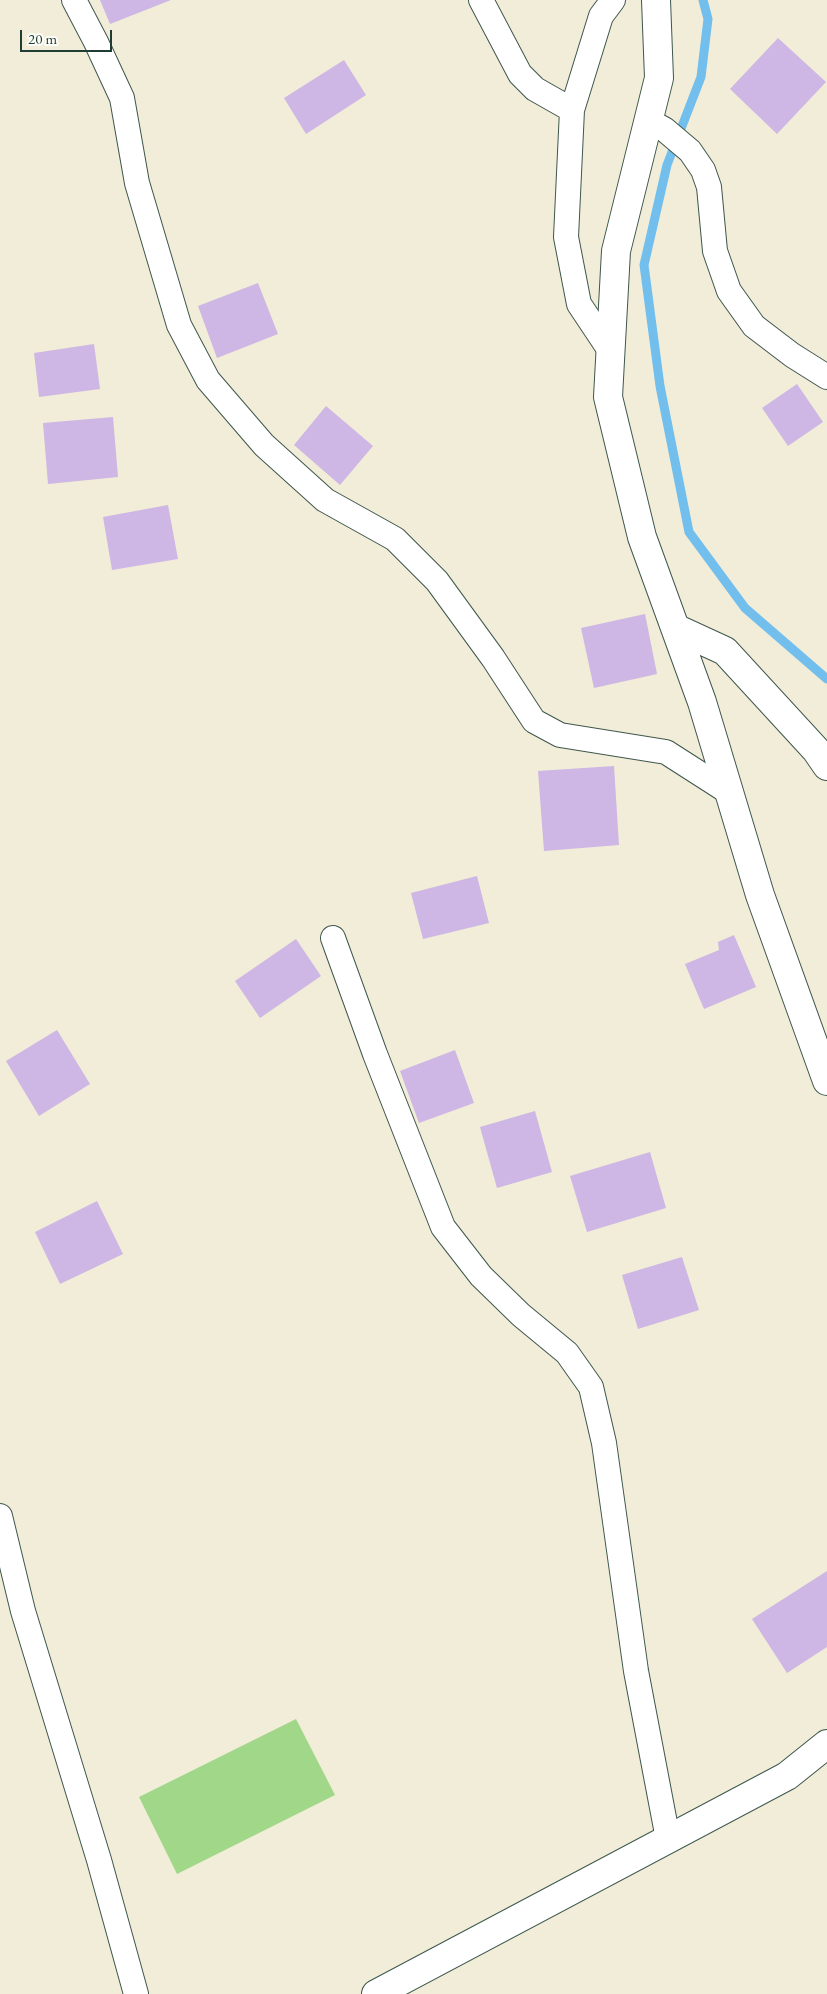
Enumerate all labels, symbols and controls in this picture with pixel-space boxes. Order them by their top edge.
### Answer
scale bar [22,20,115,52]
text: 20 m [28,29,57,48]

